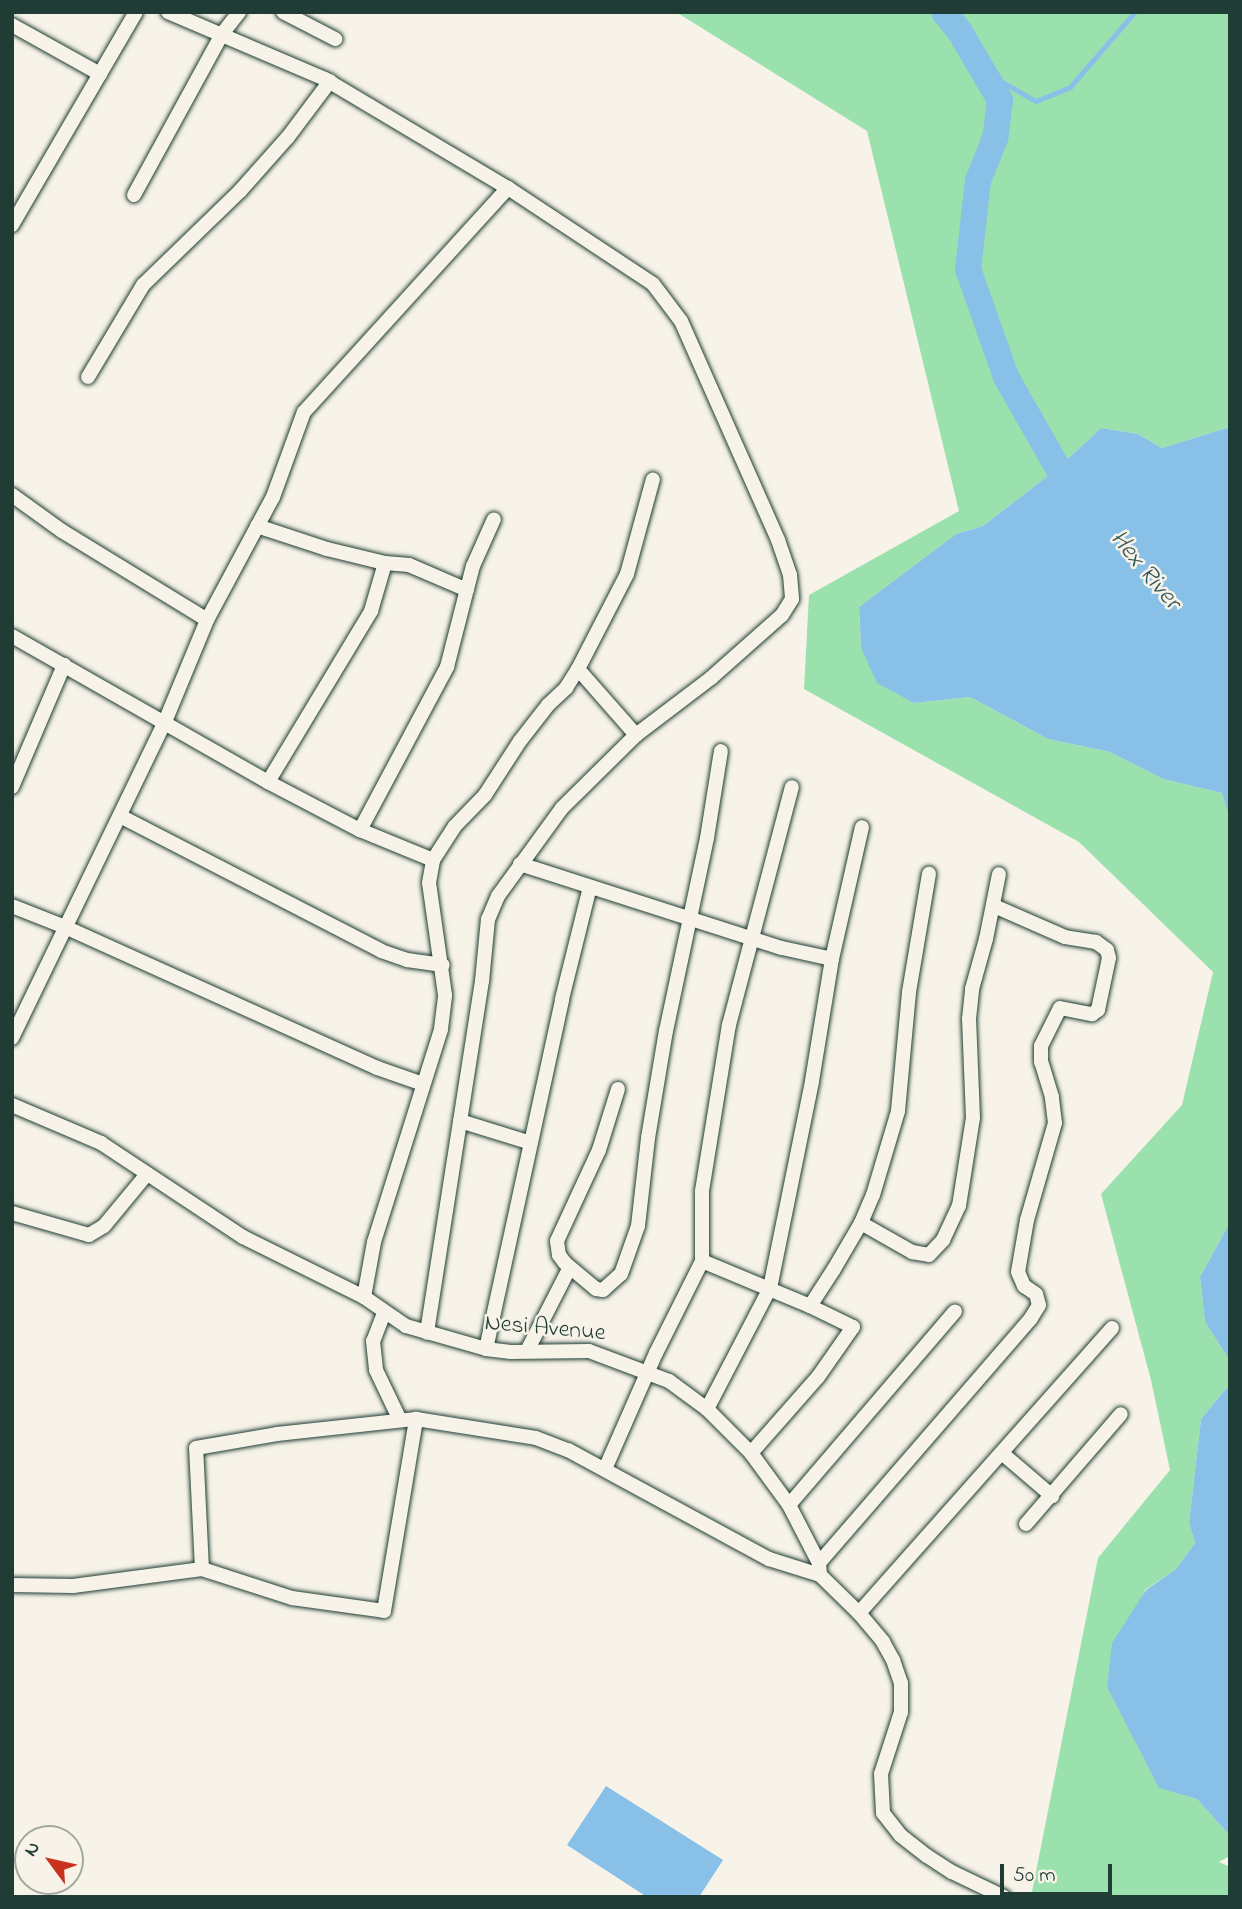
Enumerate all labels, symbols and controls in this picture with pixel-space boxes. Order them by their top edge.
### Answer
water label: Hex River [1102,525,1186,617]
street label: Nesi Avenue [483,1309,607,1349]
north arrow [14,1825,84,1895]
text: N [18,1837,47,1862]
scale bar [1004,1850,1116,1894]
text: 50 m [1013,1861,1056,1891]

